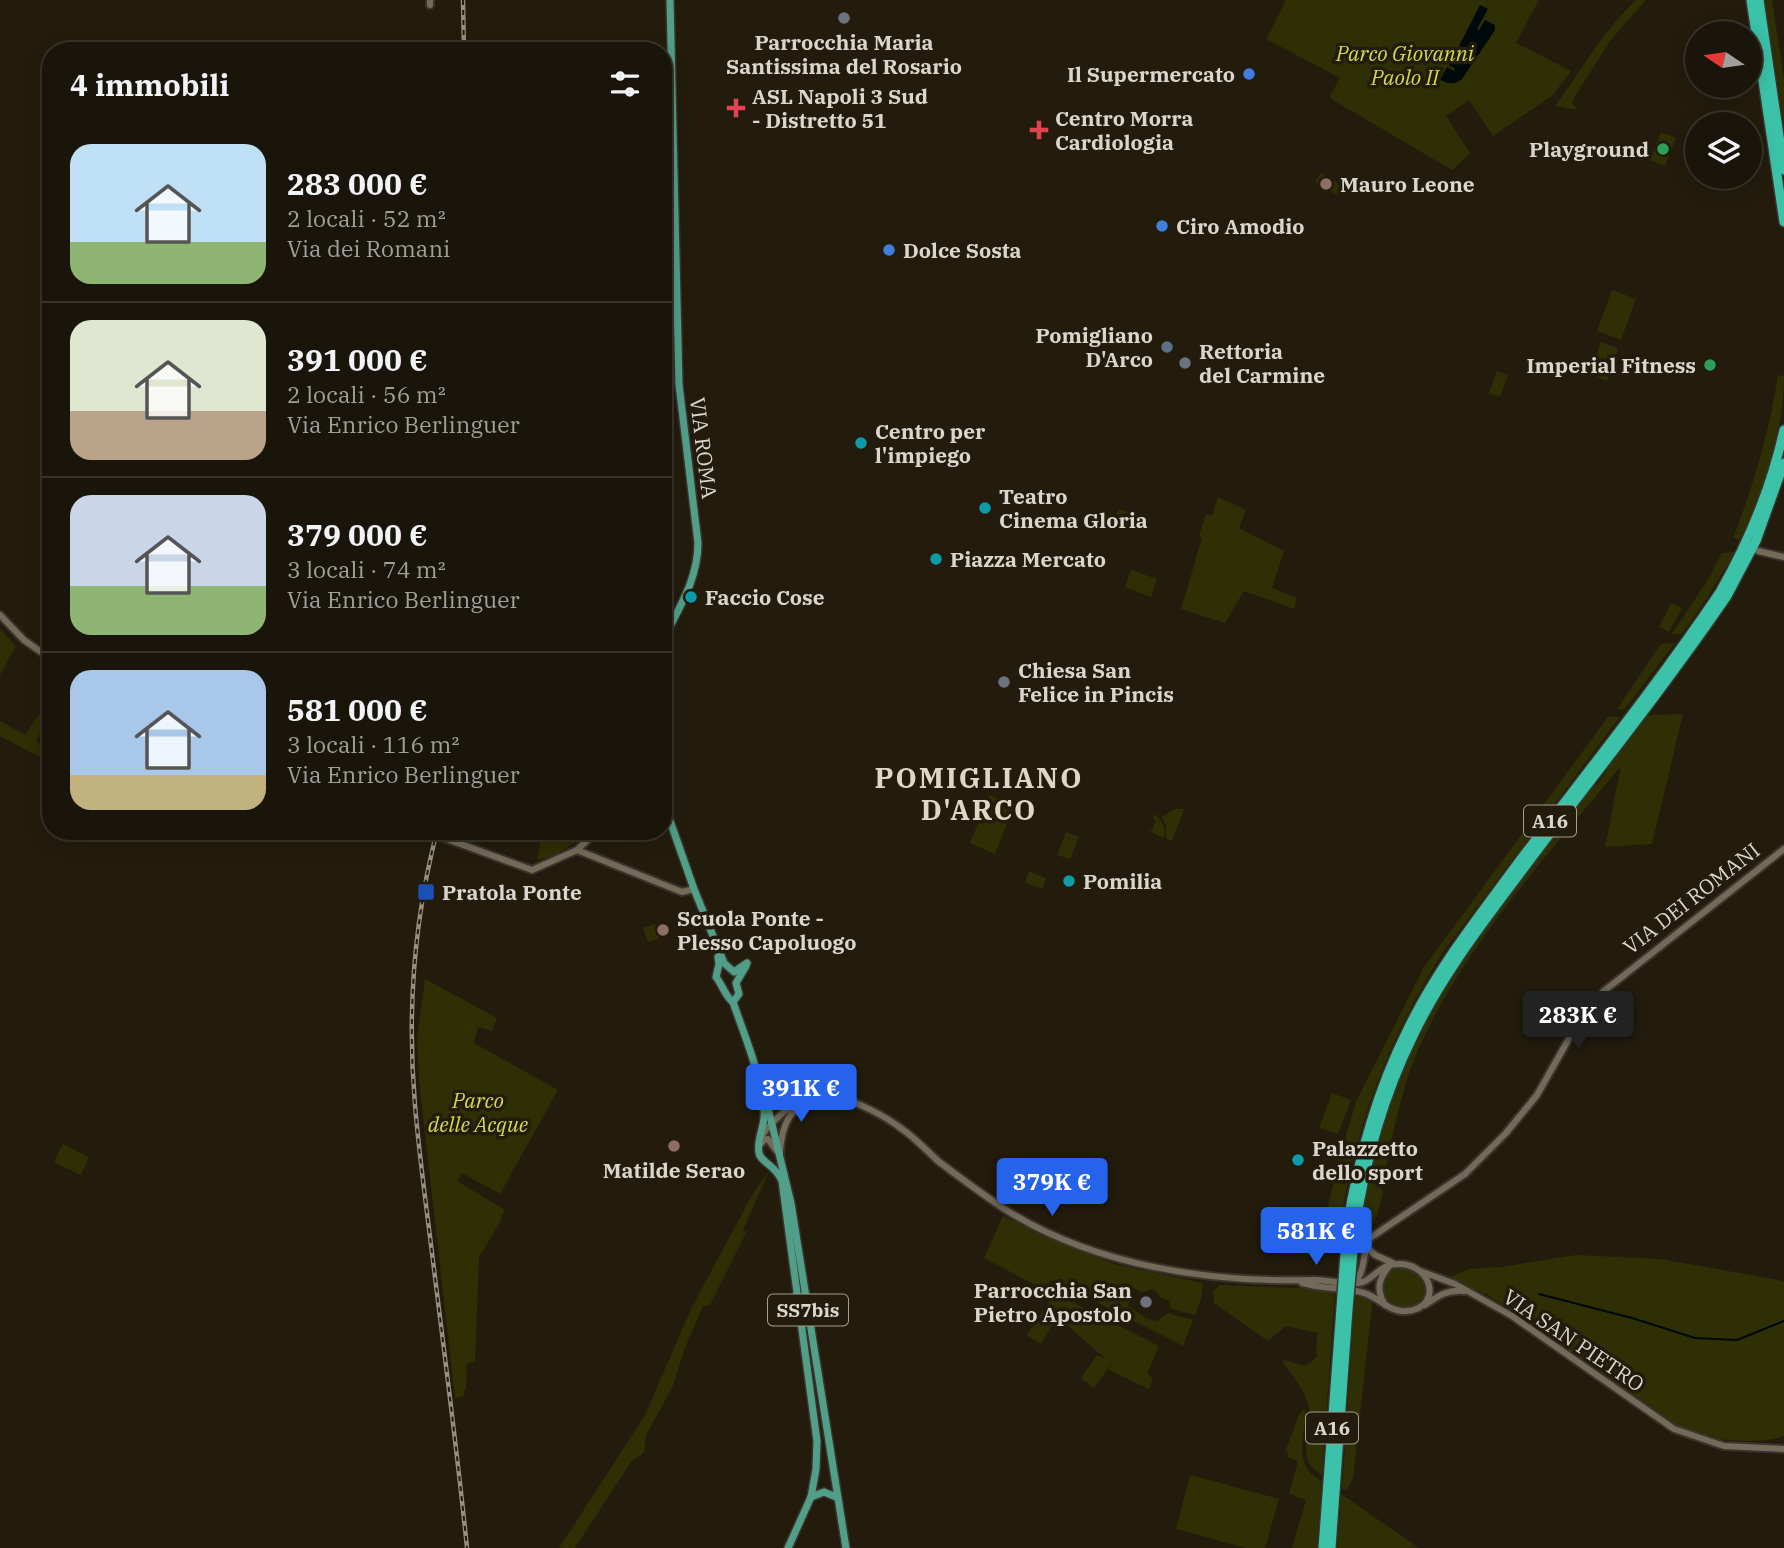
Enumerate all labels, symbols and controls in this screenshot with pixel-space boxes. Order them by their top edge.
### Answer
marker: Parrocchia Maria Santissima del Rosario [836,10,852,26]
north arrow [1685,21,1762,98]
map controls [1685,21,1762,189]
place label: Parrocchia Maria Santissima del Rosario [726,28,962,80]
park label: Parco Giovanni Paolo II [1335,39,1475,91]
place label: Il Supermercato [1067,60,1235,88]
text: 4 immobili [70,65,229,104]
icon: filters [606,65,644,103]
marker: Il Supermercato [1241,66,1257,82]
place label: ASL Napoli 3 Sud - Distretto 51 [752,82,928,134]
marker: ASL Napoli 3 Sud - Distretto 51 [726,98,746,118]
place label: Centro Morra Cardiologia [1055,104,1194,156]
button: layers [1685,112,1762,189]
marker: Centro Morra Cardiologia [1029,120,1049,140]
place label: Playground [1529,135,1649,163]
marker: Playground [1655,141,1671,157]
text: 283 000 € [287,164,428,203]
place label: Mauro Leone [1340,170,1475,198]
icon: home [126,172,210,256]
marker: Mauro Leone [1318,176,1334,192]
text: 2 locali · 52 m² [287,203,446,233]
place label: Ciro Amodio [1176,212,1304,240]
marker: Ciro Amodio [1154,218,1170,234]
text: Via dei Romani [287,233,450,263]
place label: Dolce Sosta [903,236,1022,264]
marker: Dolce Sosta [881,242,897,258]
place label: Pomigliano D'Arco [1035,321,1153,373]
place label: Rettoria del Carmine [1199,337,1325,389]
marker: Pomigliano D'Arco [1159,339,1175,355]
text: 391 000 € [287,340,428,379]
icon: home [126,348,210,432]
place label: Imperial Fitness [1526,351,1696,379]
marker: Rettoria del Carmine [1177,355,1193,371]
marker: Imperial Fitness [1702,357,1718,373]
text: 2 locali · 56 m² [287,379,446,409]
street label: VIA ROMA [684,396,724,501]
text: Via Enrico Berlinguer [287,409,520,439]
place label: Centro per l'impiego [875,417,986,469]
marker: Centro per l'impiego [853,435,869,451]
place label: Teatro Cinema Gloria [999,482,1148,534]
marker: Teatro Cinema Gloria [977,500,993,516]
text: 379 000 € [287,515,428,554]
icon: home [126,523,210,607]
place label: Piazza Mercato [950,545,1106,573]
marker: Piazza Mercato [928,551,944,567]
text: 3 locali · 74 m² [287,554,446,584]
place label: Faccio Cose [705,583,825,611]
text: Via Enrico Berlinguer [287,584,520,614]
marker: Faccio Cose [683,589,699,605]
place label: Chiesa San Felice in Pincis [1018,656,1174,708]
marker: Chiesa San Felice in Pincis [996,674,1012,690]
text: 581 000 € [287,690,428,729]
icon: home [126,698,210,782]
text: 3 locali · 116 m² [287,729,459,759]
text: Via Enrico Berlinguer [287,759,520,789]
district label: POMIGLIANO D'ARCO [874,759,1084,828]
road number: A16 [1524,806,1576,836]
street label: VIA DEI ROMANI [1617,836,1765,960]
place label: Pomilia [1083,867,1162,895]
marker: Pomilia [1061,873,1077,889]
place label: Pratola Ponte [442,878,582,906]
marker: Pratola Ponte [416,882,436,902]
place label: Scuola Ponte - Plesso Capoluogo [677,904,856,956]
marker: Scuola Ponte - Plesso Capoluogo [655,922,671,938]
pin: 283K € [1521,992,1635,1051]
text: 283K € [1539,999,1617,1029]
pin: 391K € [744,1064,858,1124]
text: 391K € [762,1072,840,1102]
park label: Parco delle Acque [428,1086,529,1138]
place label: Palazzetto dello sport [1312,1134,1423,1186]
marker: Matilde Serao [666,1138,682,1154]
marker: Palazzetto dello sport [1290,1152,1306,1168]
place label: Matilde Serao [603,1156,745,1184]
pin: 379K € [995,1158,1109,1218]
text: 379K € [1013,1166,1091,1196]
pin: 581K € [1259,1208,1373,1267]
text: 581K € [1277,1215,1355,1245]
place label: Parrocchia San Pietro Apostolo [974,1276,1132,1328]
street label: VIA SAN PIETRO [1498,1282,1650,1398]
road number: SS7bis [768,1294,848,1326]
marker: Parrocchia San Pietro Apostolo [1138,1294,1154,1310]
road number: A16 [1306,1412,1358,1444]

